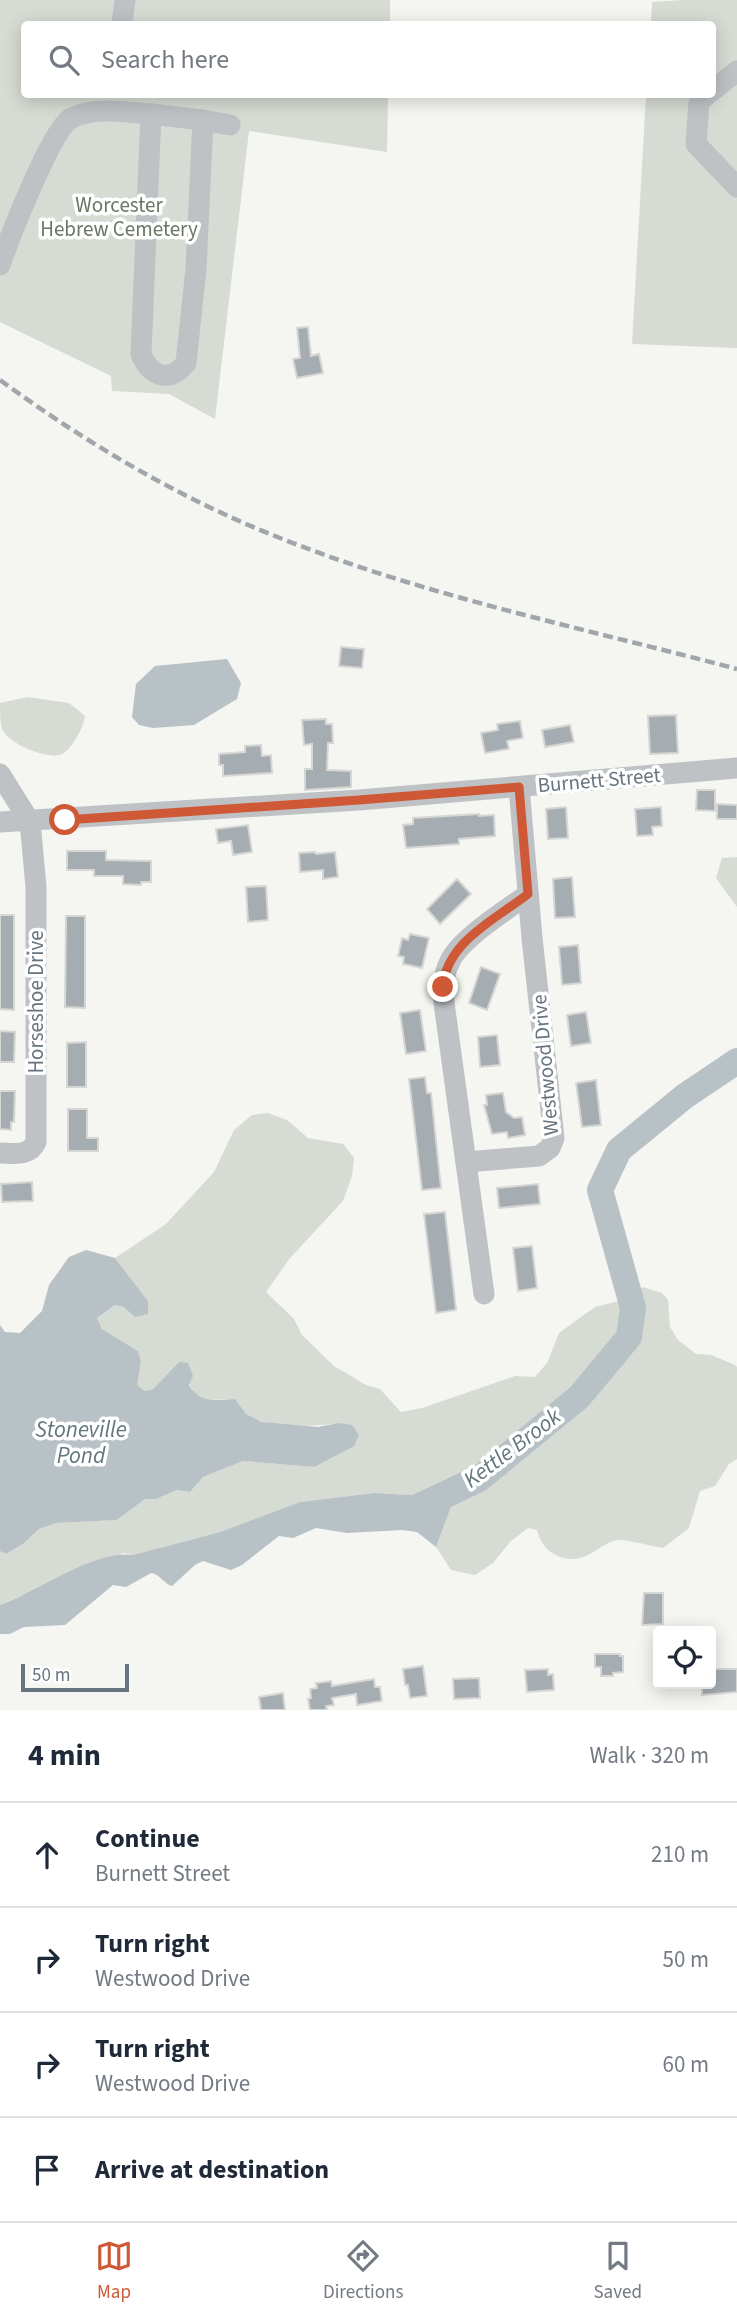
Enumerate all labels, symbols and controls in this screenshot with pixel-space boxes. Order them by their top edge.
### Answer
search box [21,21,716,98]
icon: search [45,41,83,79]
text: Search here [101,41,229,78]
park label: Worcester Hebrew Cemetery [40,190,198,244]
street label: Burnett Street [536,760,662,800]
route start [49,804,80,835]
street label: Horseshoe Drive [21,930,51,1074]
route end [427,971,458,1002]
street label: Westwood Drive [524,993,566,1137]
water label: Kettle Brook [456,1400,569,1496]
water label: Stoneville Pond [35,1413,127,1472]
map controls [653,1626,716,1689]
button: locate [653,1626,716,1689]
scale bar [21,1661,130,1693]
text: 50 m [32,1662,70,1689]
text: 4 min [28,1734,101,1777]
text: Walk · 320 m [590,1739,709,1772]
text: Continue [95,1820,200,1857]
icon: ahead [28,1836,66,1874]
text: 210 m [651,1838,709,1871]
text: Burnett Street [95,1857,230,1890]
text: Turn right [95,1925,210,1962]
icon: right [28,1941,66,1979]
text: 50 m [662,1943,709,1976]
text: Westwood Drive [95,1962,250,1995]
text: Turn right [95,2030,210,2067]
icon: right [28,2046,66,2084]
text: 60 m [662,2048,709,2081]
text: Westwood Drive [95,2067,250,2100]
icon: arrive [28,2151,66,2189]
text: Arrive at destination [95,2151,329,2188]
tab: Map [95,2237,133,2306]
tab: Directions [323,2237,403,2306]
tab: Saved [593,2237,642,2306]

